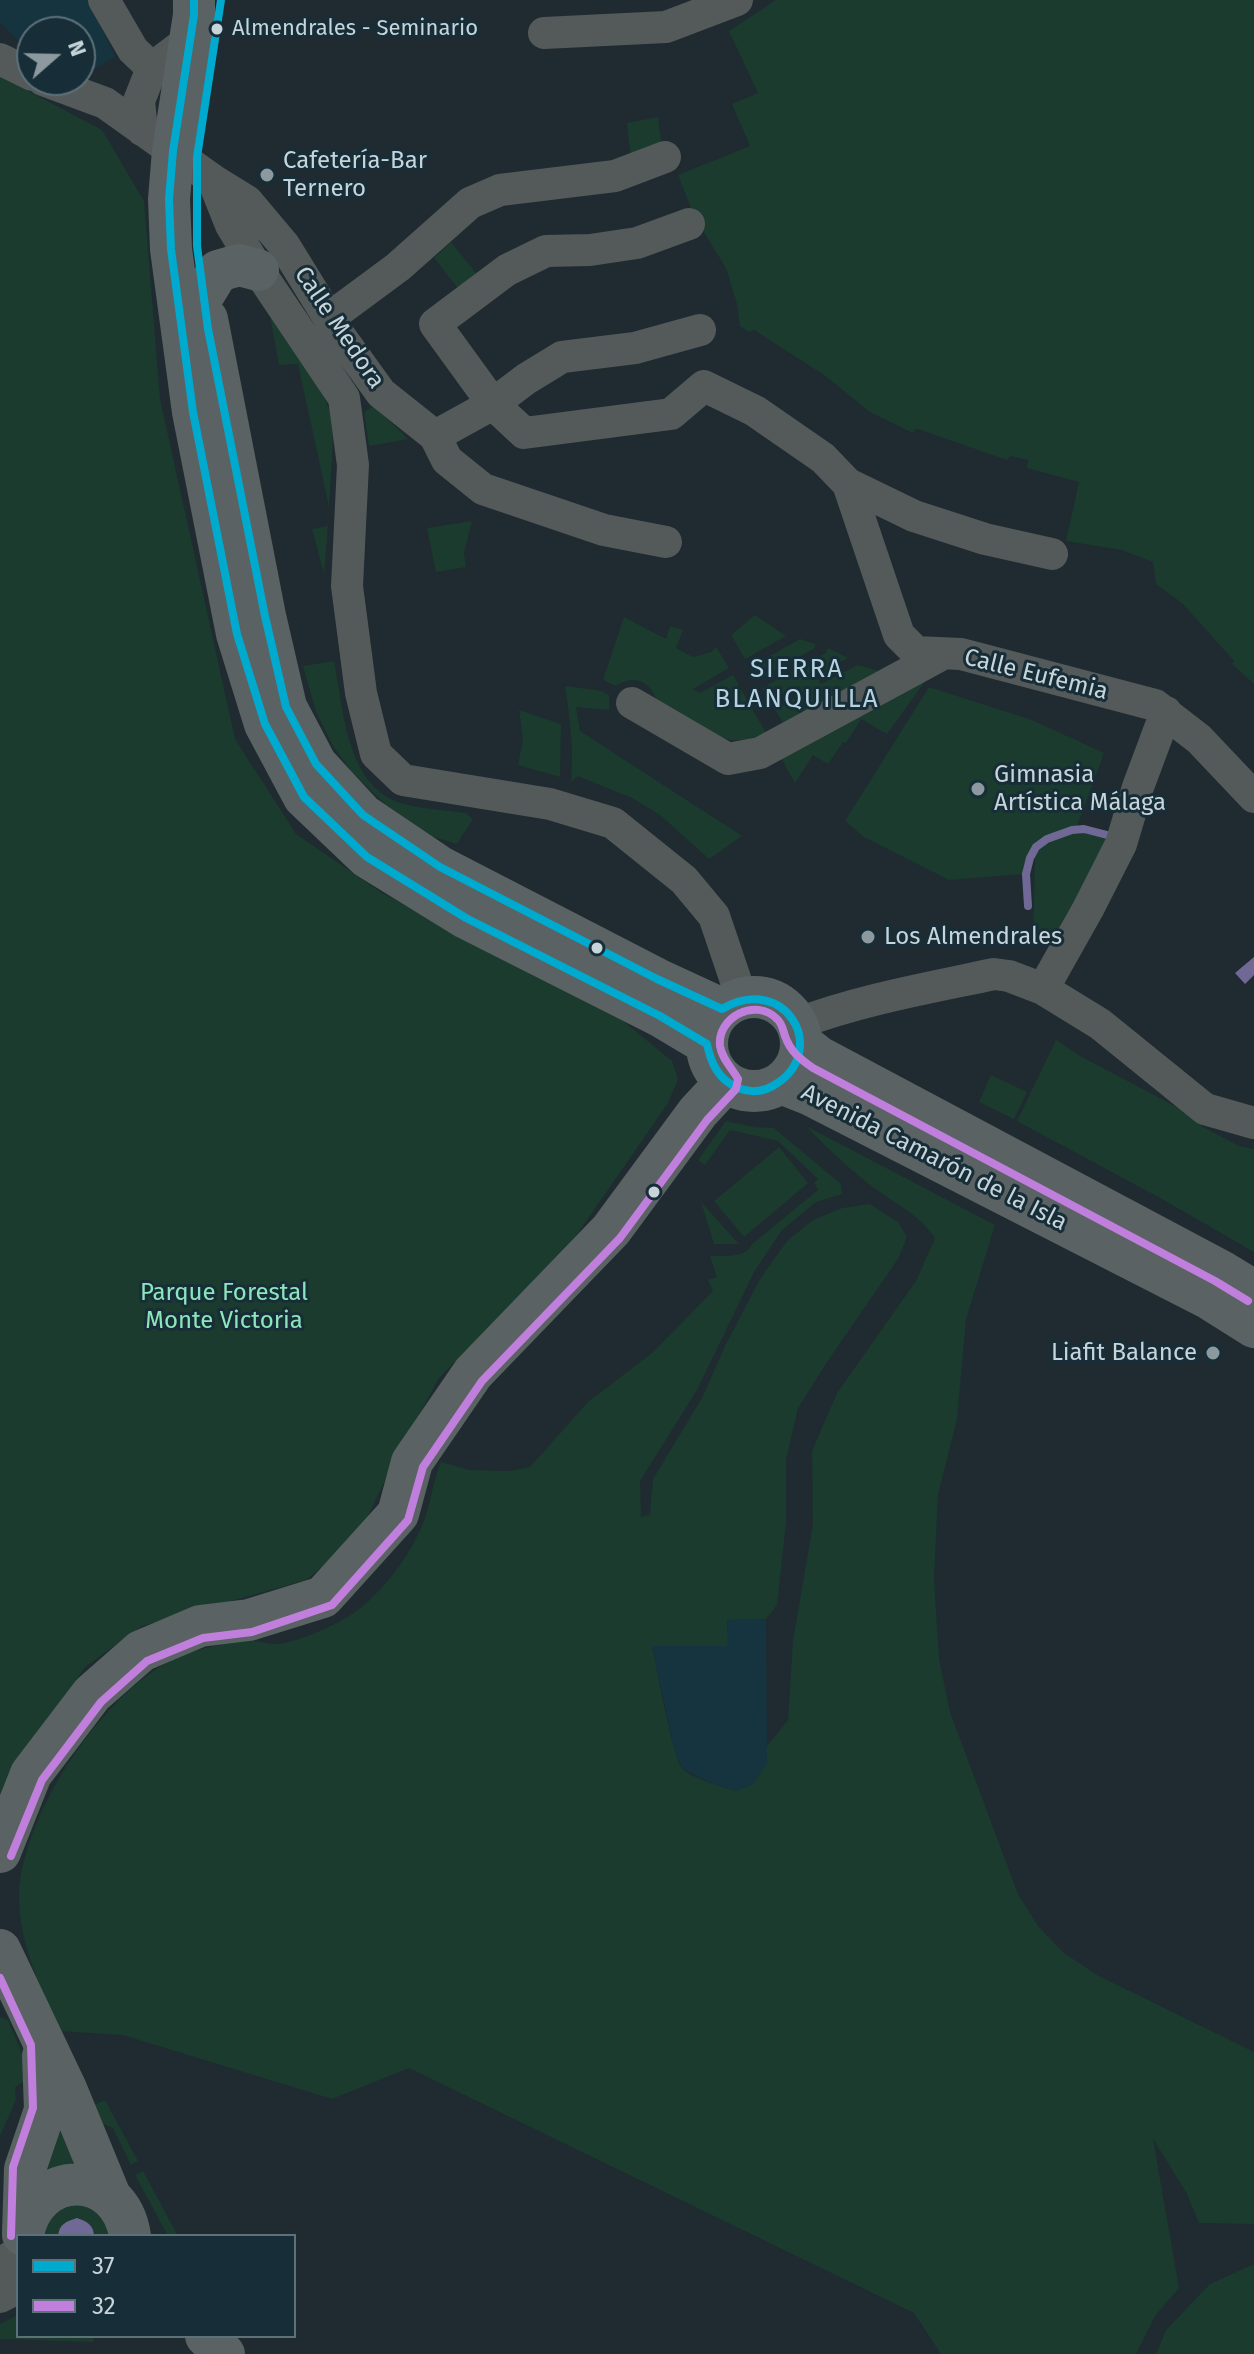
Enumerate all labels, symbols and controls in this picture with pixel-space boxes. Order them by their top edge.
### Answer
north arrow [16,16,96,96]
place label: Almendrales - Seminario [232,16,478,42]
marker: Almendrales - Seminario [209,21,225,37]
text: N [62,37,92,60]
place label: Cafetería-Bar Ternero [283,147,427,203]
marker: Cafetería-Bar Ternero [258,166,276,184]
street label: Calle Medora [288,262,390,394]
street label: Calle Eufemia [961,643,1111,707]
district label: SIERRA BLANQUILLA [714,654,880,716]
place label: Gimnasia Artística Málaga [994,761,1166,817]
marker: Gimnasia Artística Málaga [969,780,987,798]
place label: Los Almendrales [884,923,1062,951]
marker: Los Almendrales [859,928,877,946]
unlabelled marker [589,940,605,956]
street label: Avenida Camarón de la Isla [796,1078,1072,1238]
unlabelled marker [646,1184,662,1200]
park label: Parque Forestal Monte Victoria [140,1279,308,1335]
place label: Liafit Balance [1051,1339,1197,1367]
marker: Liafit Balance [1204,1344,1222,1362]
legend [16,2234,296,2338]
text: 37 [92,2252,115,2280]
text: 32 [92,2292,116,2320]

